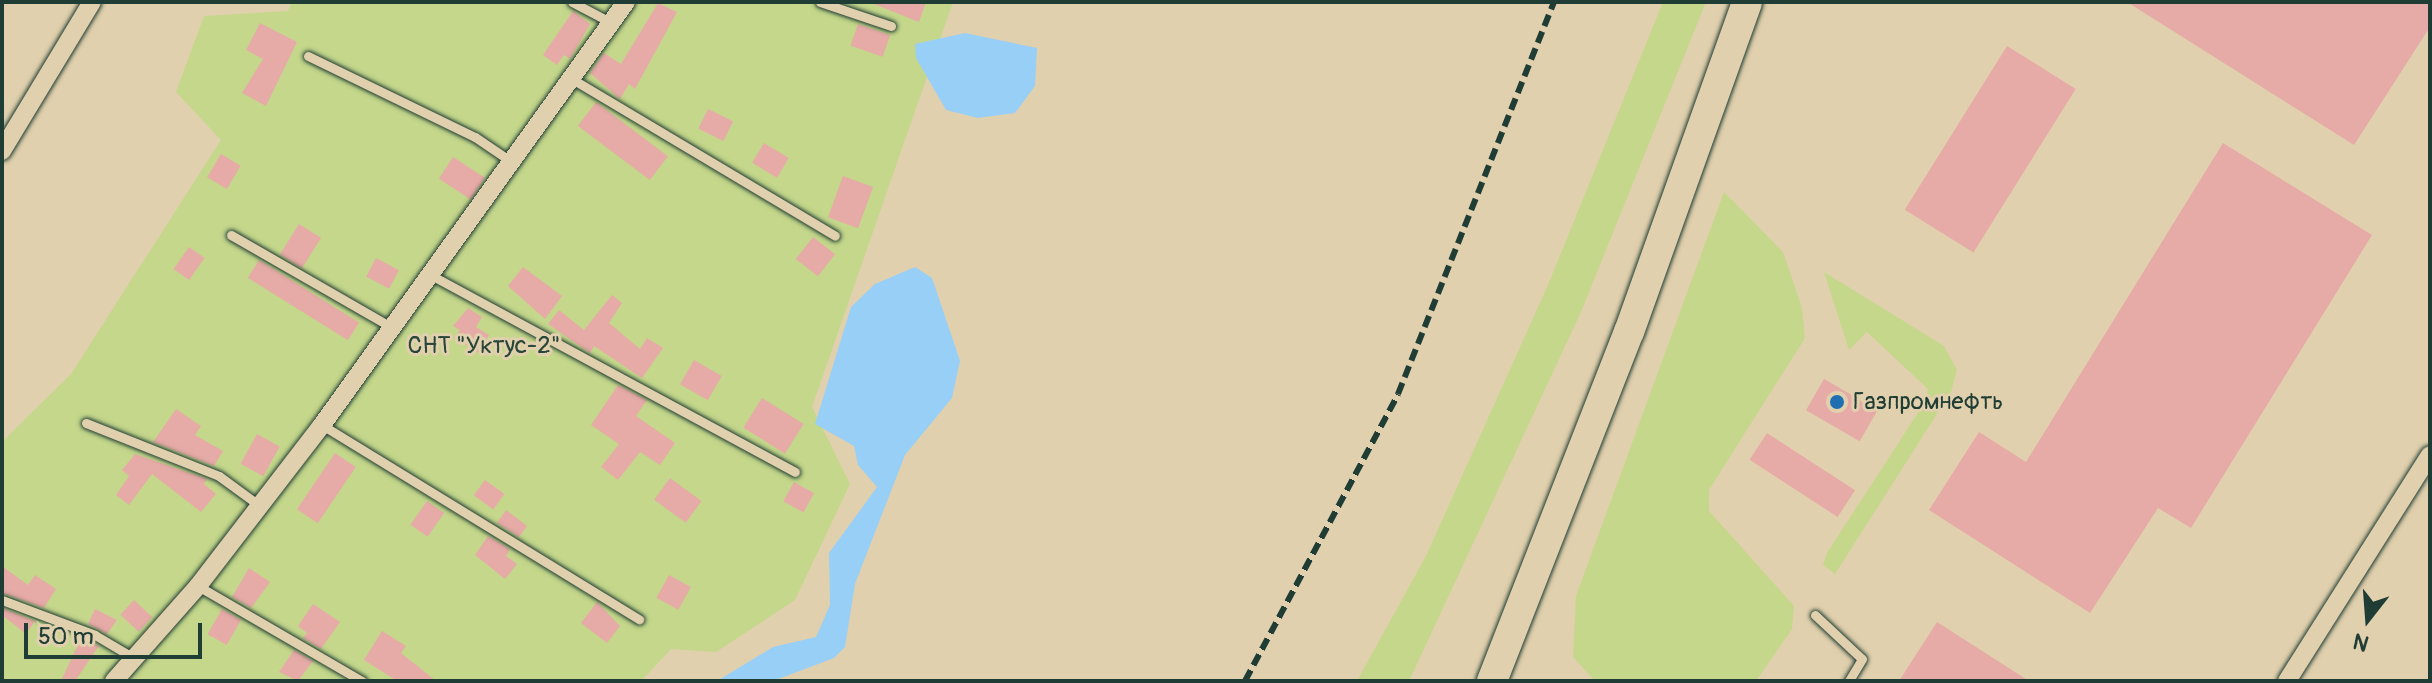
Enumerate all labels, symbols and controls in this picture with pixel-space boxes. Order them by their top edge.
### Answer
park label: СНТ "Уктус-2" [408,332,560,360]
place label: Газпромнефть [1853,388,2003,416]
marker: Газпромнефть [1828,393,1846,411]
north arrow [2328,579,2408,659]
scale bar [28,607,206,657]
text: 50 m [38,622,94,651]
text: N [2350,626,2372,658]

